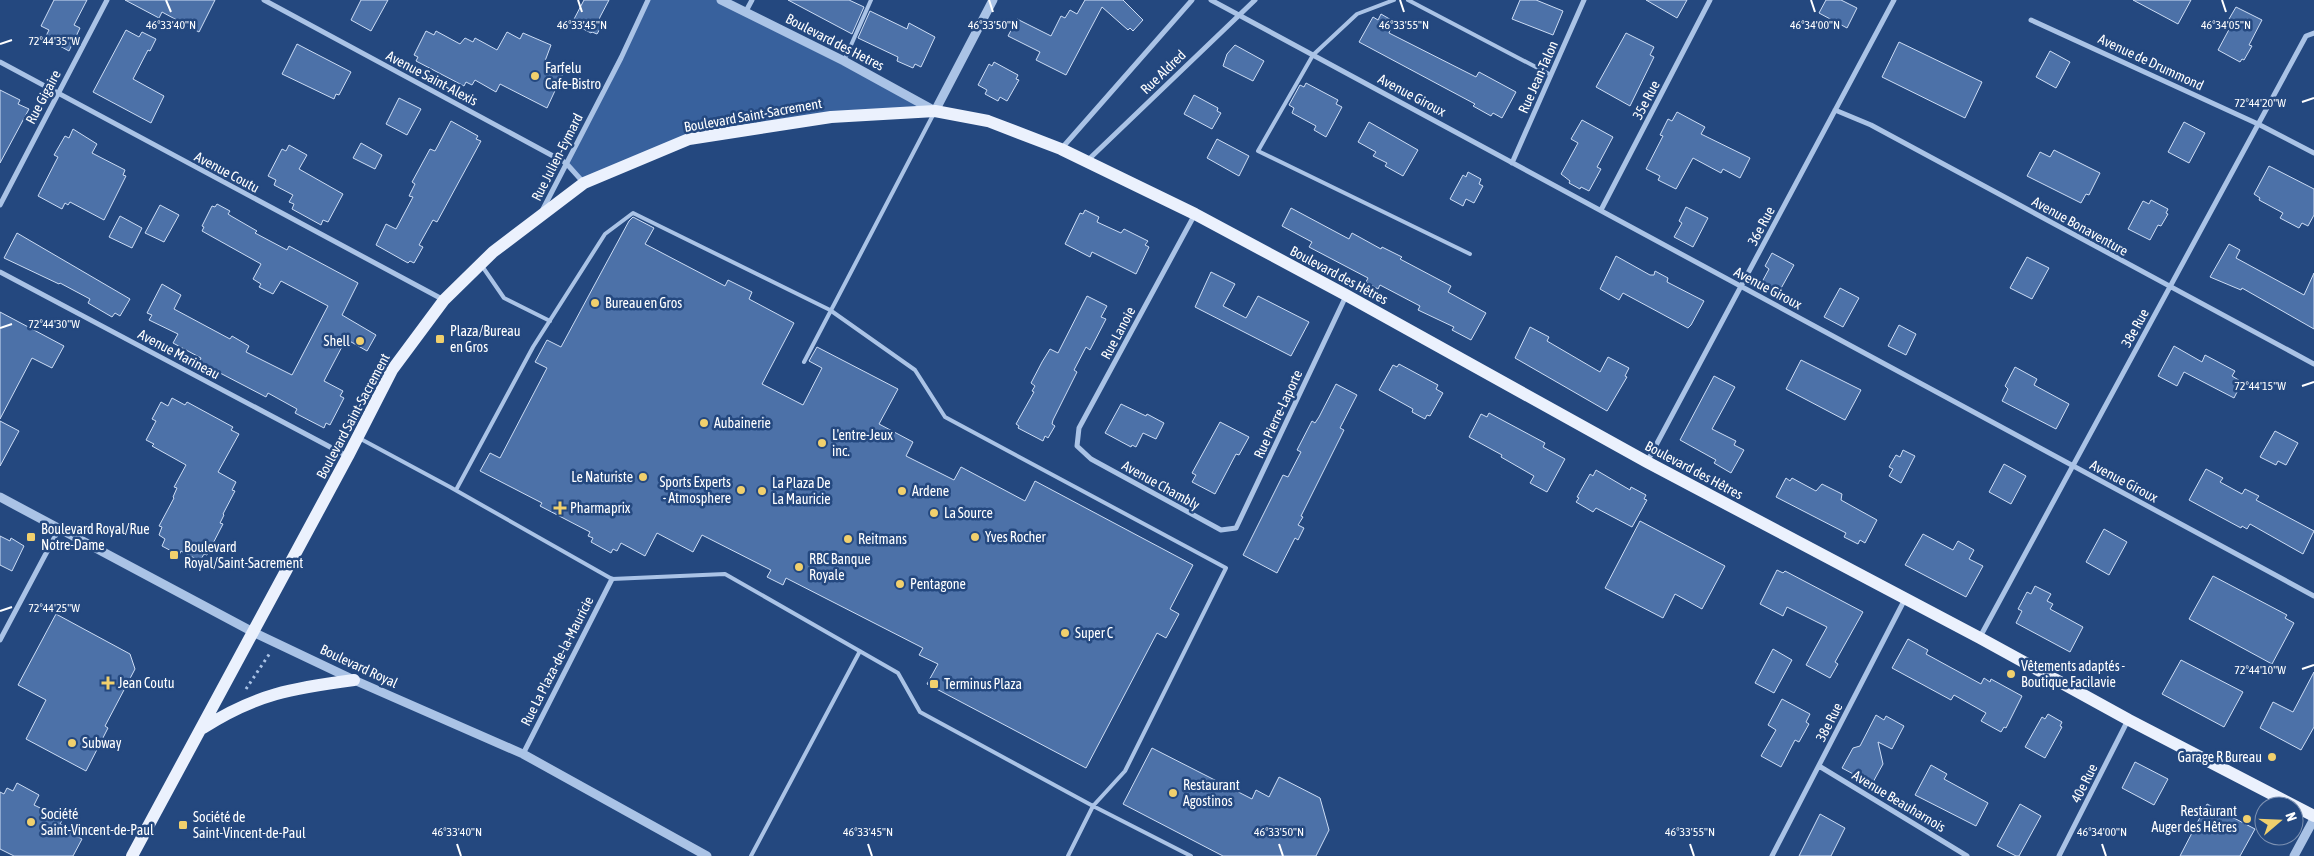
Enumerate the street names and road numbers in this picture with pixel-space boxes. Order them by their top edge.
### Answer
street label: Boulevard des Hetres [783,10,887,74]
street label: Avenue de Drummond [2096,31,2206,93]
street label: Rue Jean-Talon [1515,38,1561,116]
street label: Avenue Saint-Alexis [384,47,480,109]
street label: Rue Aldred [1137,47,1189,97]
street label: Rue Gigaire [22,67,64,127]
street label: Avenue Giroux [1375,70,1449,120]
street label: 35e Rue [1629,78,1663,122]
street label: Boulevard Saint-Sacrement [683,95,823,135]
street label: Rue Julien-Eymard [528,111,586,203]
street label: Avenue Coutu [192,148,262,196]
street label: Avenue Bonaventure [2029,193,2131,259]
street label: 36e Rue [1744,204,1778,248]
street label: Boulevard des Hêtres [1287,242,1391,308]
street label: Avenue Giroux [1731,263,1805,313]
street label: Rue Lanoie [1098,304,1138,362]
street label: 38e Rue [2118,306,2152,350]
street label: Avenue Marineau [135,326,223,382]
street label: Boulevard Saint-Sacrement [313,351,393,481]
street label: Rue Pierre-Laporte [1251,367,1305,461]
street label: Boulevard des Hêtres [1642,437,1746,503]
street label: Avenue Giroux [2087,456,2161,506]
street label: Avenue Chambly [1119,457,1203,513]
street label: Rue La Plaza-de-la-Mauricie [517,594,597,728]
street label: Boulevard Royal [318,641,401,691]
street label: 38e Rue [1812,700,1846,744]
street label: 40e Rue [2067,761,2101,805]
street label: Avenue Beauharnois [1849,767,1949,835]

